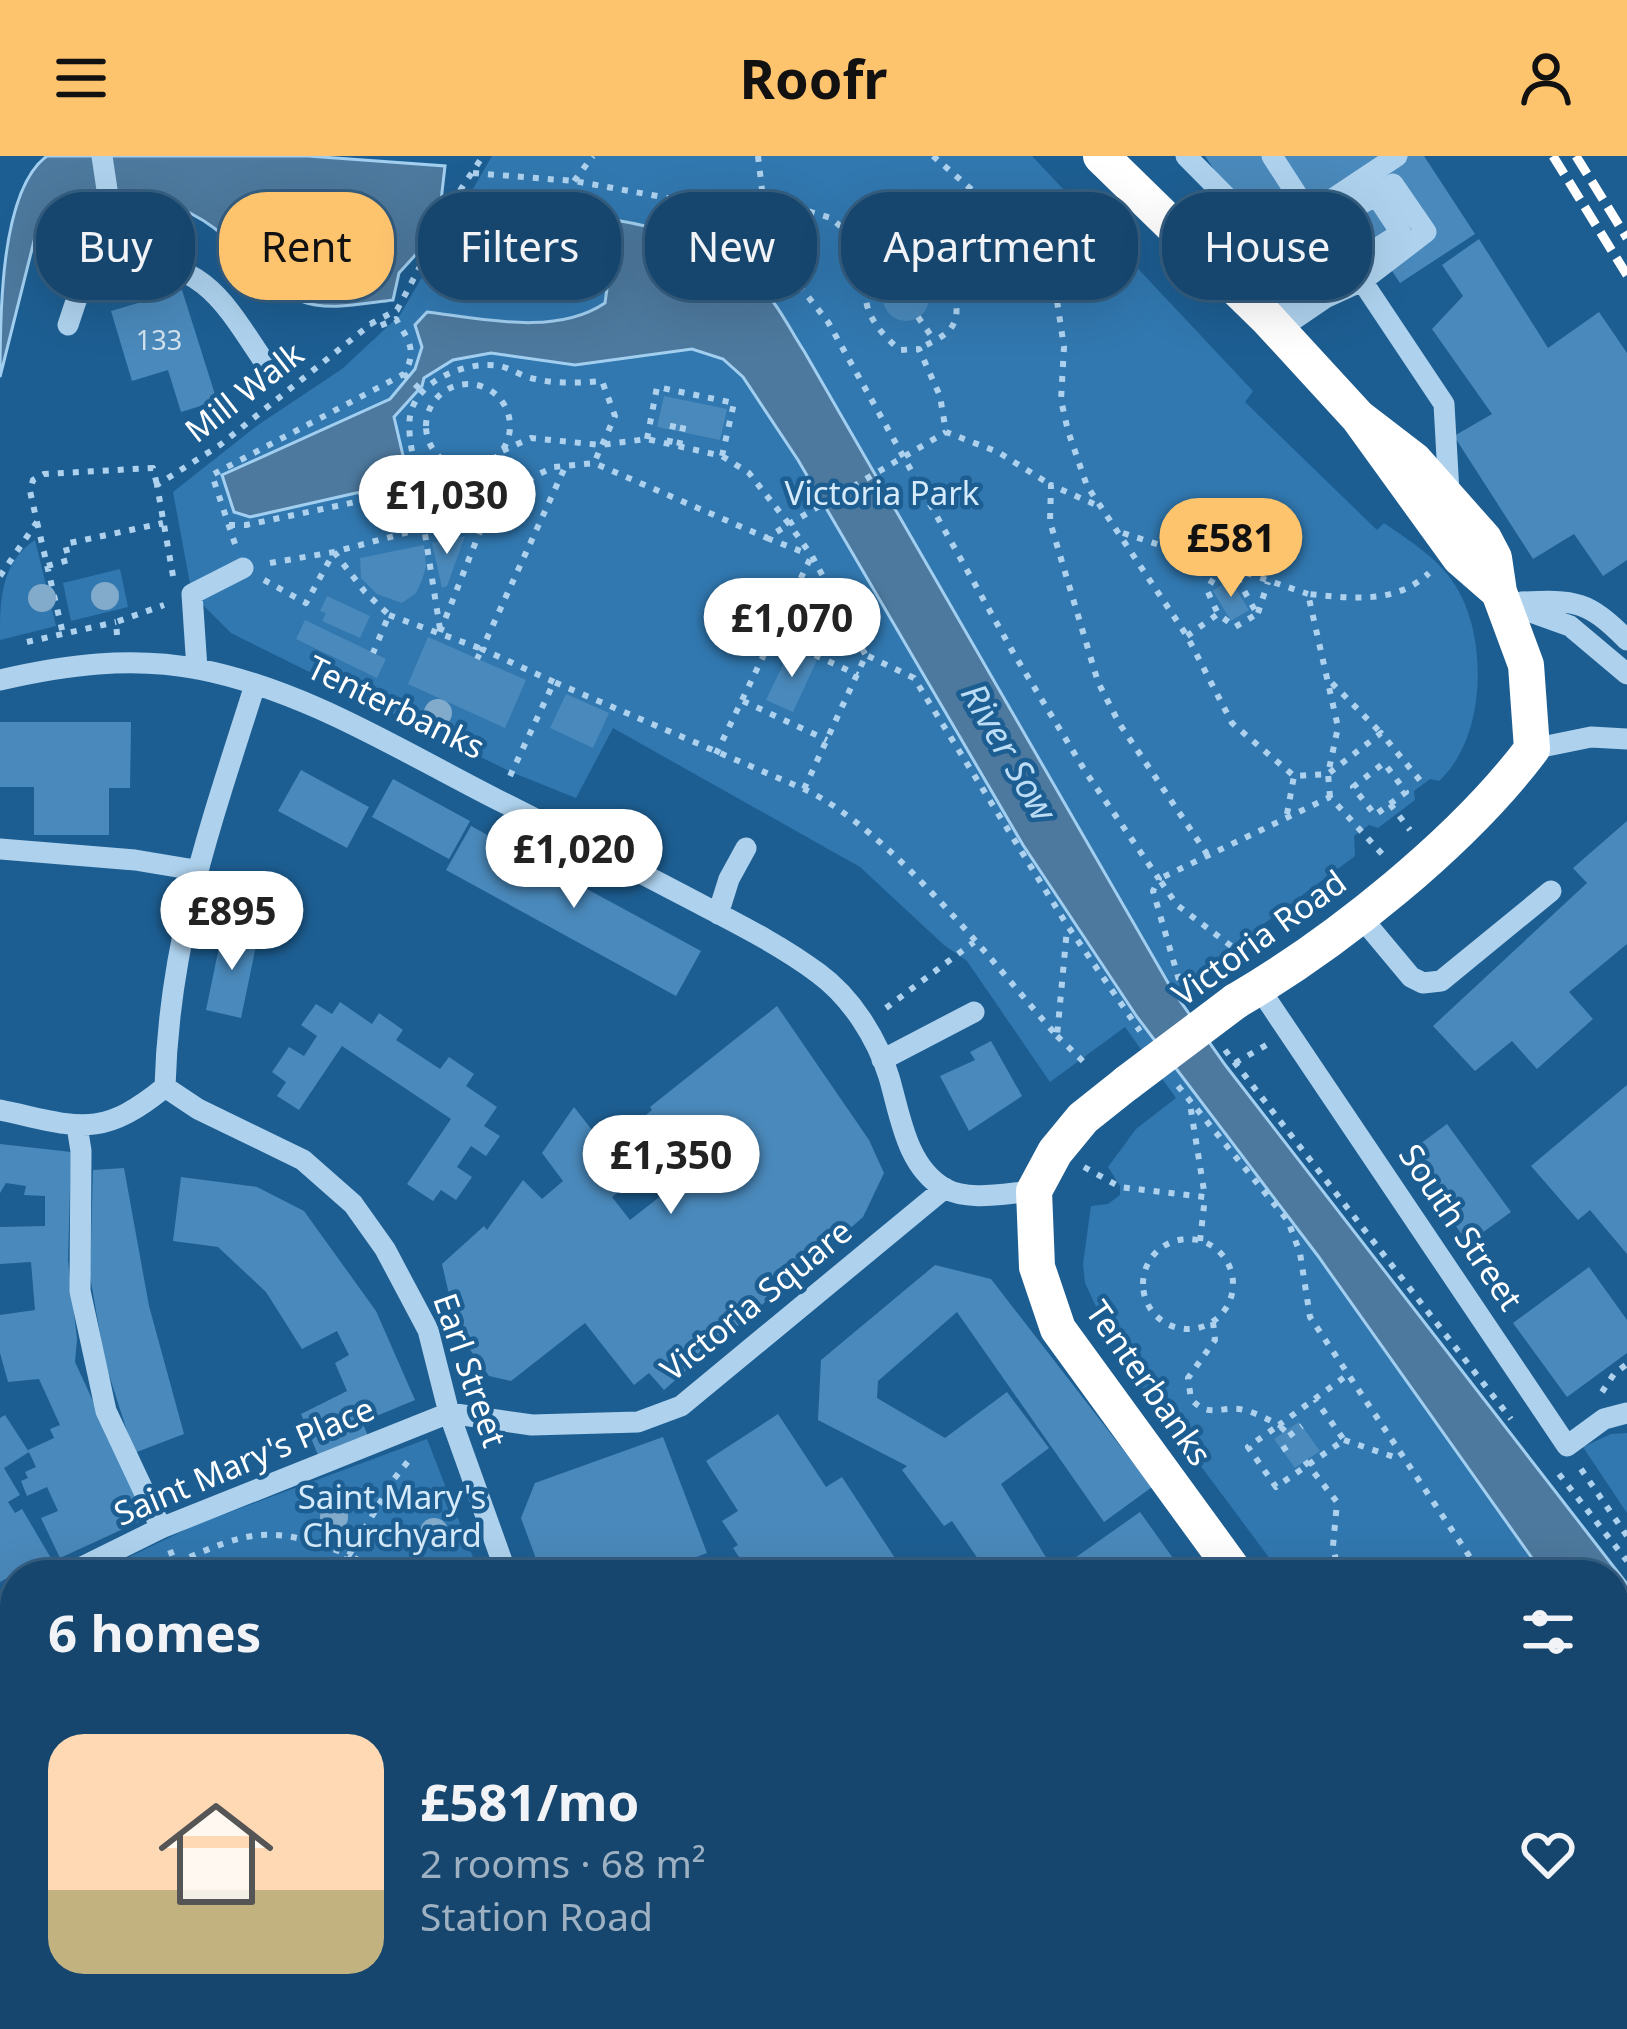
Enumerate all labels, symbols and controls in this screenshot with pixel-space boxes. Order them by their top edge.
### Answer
text: Roofr [740,41,887,115]
icon: menu [48,45,114,111]
icon: person [1513,45,1579,111]
chip: Buy [36,192,195,300]
chip: Rent [219,192,394,300]
chip: Filters [418,192,621,300]
chip: New [645,192,817,300]
chip: Apartment [841,192,1138,300]
chip: House [1162,192,1372,300]
house number: 133 [136,321,182,358]
street label: Mill Walk [175,331,313,452]
pin: £1,030 [349,455,545,557]
text: £1,030 [386,467,508,520]
park label: Victoria Park [785,470,980,515]
pin: £581 [1160,498,1302,600]
text: £581 [1186,510,1276,563]
pin: £1,070 [694,578,890,680]
text: £1,070 [731,590,853,643]
street label: Tenterbanks [300,644,492,769]
water label: River Sow [950,674,1070,832]
pin: £1,020 [476,809,672,911]
text: £1,020 [513,821,635,874]
street label: Victoria Road [1163,859,1355,1016]
pin: £895 [161,871,303,973]
text: £895 [187,883,277,936]
pin: £1,350 [573,1115,769,1217]
text: £1,350 [610,1127,732,1180]
street label: South Street [1389,1135,1534,1319]
street label: Victoria Square [651,1208,861,1391]
street label: Earl Street [423,1287,518,1453]
street label: Tenterbanks [1076,1291,1223,1474]
street label: Saint Mary's Place [107,1385,381,1536]
park label: Saint Mary's Churchyard [298,1474,486,1557]
text: 6 homes [48,1597,261,1667]
icon: filters [1515,1599,1581,1665]
text: £581/mo [420,1766,639,1836]
icon: home [144,1782,288,1926]
icon: heart [1515,1821,1581,1887]
text: 2 rooms · 68 m² [420,1836,706,1889]
text: Station Road [420,1889,653,1942]

